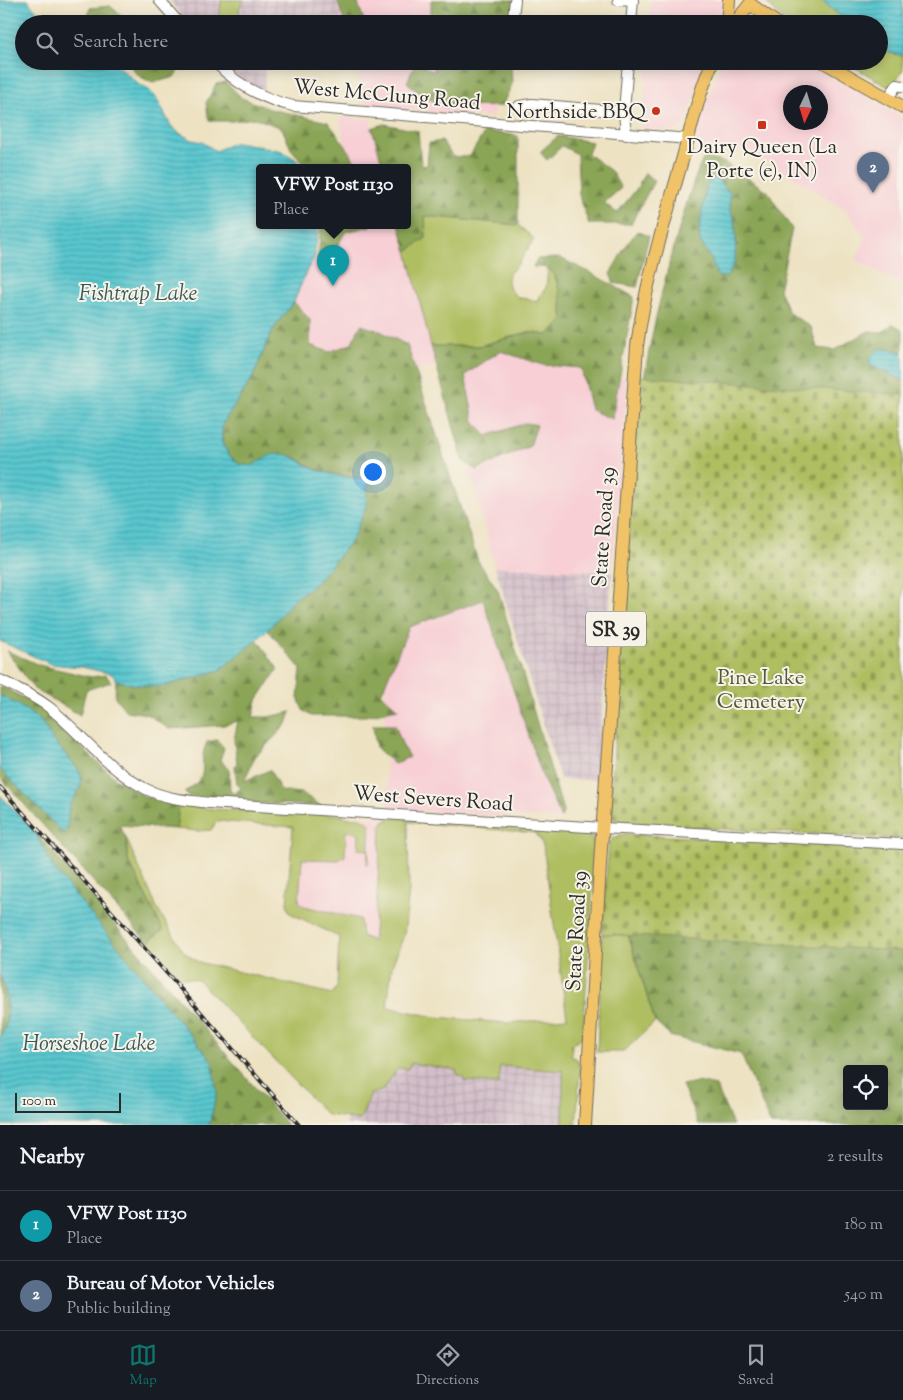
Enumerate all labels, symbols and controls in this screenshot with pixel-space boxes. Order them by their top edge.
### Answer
search box [15,15,888,70]
icon: search [33,29,61,57]
text: Search here [73,29,168,56]
street label: West McClung Road [292,73,482,119]
north arrow [783,85,828,130]
place label: Northside BBQ [507,98,648,128]
marker: Northside BBQ [650,105,662,117]
marker: Dairy Queen (La Porte (e), IN) [756,119,768,131]
place label: Dairy Queen (La Porte (e), IN) [687,133,837,187]
pin: 2 [857,152,889,193]
popup [256,164,411,229]
text: VFW Post 1130 [274,172,393,199]
text: Place [274,199,309,222]
pin: 1 [317,245,349,286]
water label: Fishtrap Lake [79,279,198,311]
your location [360,459,386,485]
street label: State Road 39 [586,466,624,588]
road number: SR 39 [586,612,646,646]
park label: Pine Lake Cemetery [717,664,806,718]
street label: West Severs Road [352,779,514,821]
street label: State Road 39 [560,870,596,992]
water label: Horseshoe Lake [23,1029,156,1061]
map controls [843,1065,888,1110]
button: locate [843,1065,888,1110]
scale bar [15,1090,121,1113]
text: 100 m [22,1092,56,1112]
text: Nearby [20,1143,85,1173]
text: 2 results [827,1146,883,1169]
text: VFW Post 1130 [67,1201,187,1228]
text: 1 [33,1214,39,1237]
text: 180 m [844,1214,883,1237]
text: Place [67,1228,102,1251]
text: Bureau of Motor Vehicles [67,1271,275,1298]
text: 2 [32,1284,40,1307]
text: 540 m [845,1284,883,1307]
text: Public building [67,1298,171,1321]
tab: Map [129,1341,157,1391]
tab: Directions [416,1341,479,1391]
tab: Saved [738,1341,774,1391]

